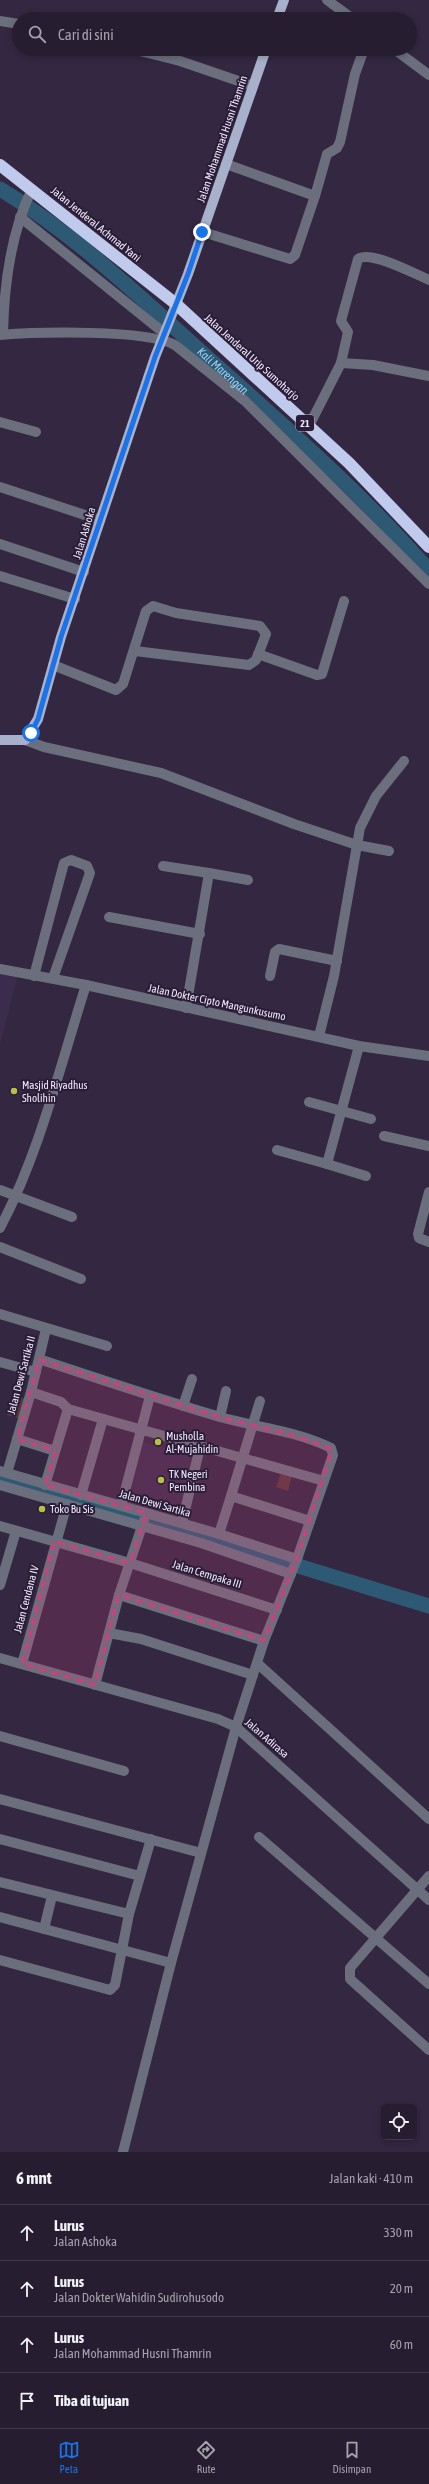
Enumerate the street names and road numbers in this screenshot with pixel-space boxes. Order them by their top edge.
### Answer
street label: Jalan Mohammad Husni Thamrin [195,74,249,204]
street label: Jalan Jenderal Achmad Yani [49,184,143,264]
street label: Jalan Jenderal Urip Sumoharjo [202,311,302,403]
road number: 21 [296,415,314,431]
street label: Jalan Ashoka [70,506,98,560]
street label: Jalan Dokter Cipto Mangunkusumo [147,982,287,1022]
street label: Jalan Dewi Sartika II [5,1334,37,1416]
street label: Jalan Dewi Sartika [118,1487,192,1519]
street label: Jalan Cempaka III [171,1558,243,1590]
street label: Jalan Cendana IV [11,1563,41,1634]
street label: Jalan Adirasa [243,1716,291,1760]

